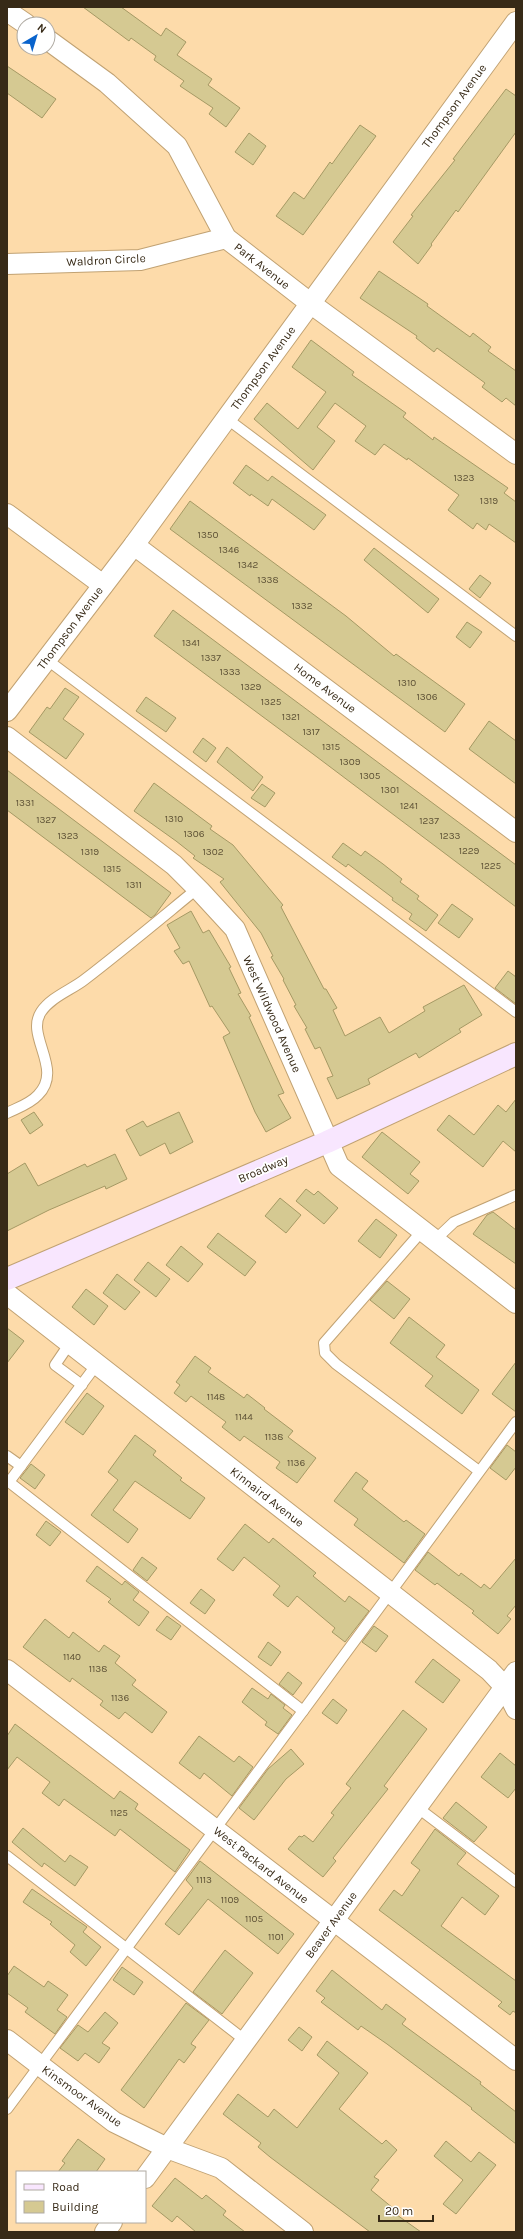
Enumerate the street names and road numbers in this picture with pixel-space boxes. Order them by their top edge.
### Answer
street label: Thompson Avenue [419,61,489,151]
street label: Park Avenue [231,240,293,292]
street label: Waldron Circle [66,251,146,269]
street label: Thompson Avenue [228,323,298,413]
street label: Thompson Avenue [34,584,106,672]
street label: Home Avenue [291,660,359,716]
street label: West Wildwood Avenue [240,953,304,1075]
street label: Broadway [236,1152,290,1186]
street label: Kinnaird Avenue [227,1464,307,1530]
street label: West Packard Avenue [211,1824,311,1906]
street label: Beaver Avenue [302,1889,360,1961]
street label: Kinsmoor Avenue [39,2062,125,2130]

